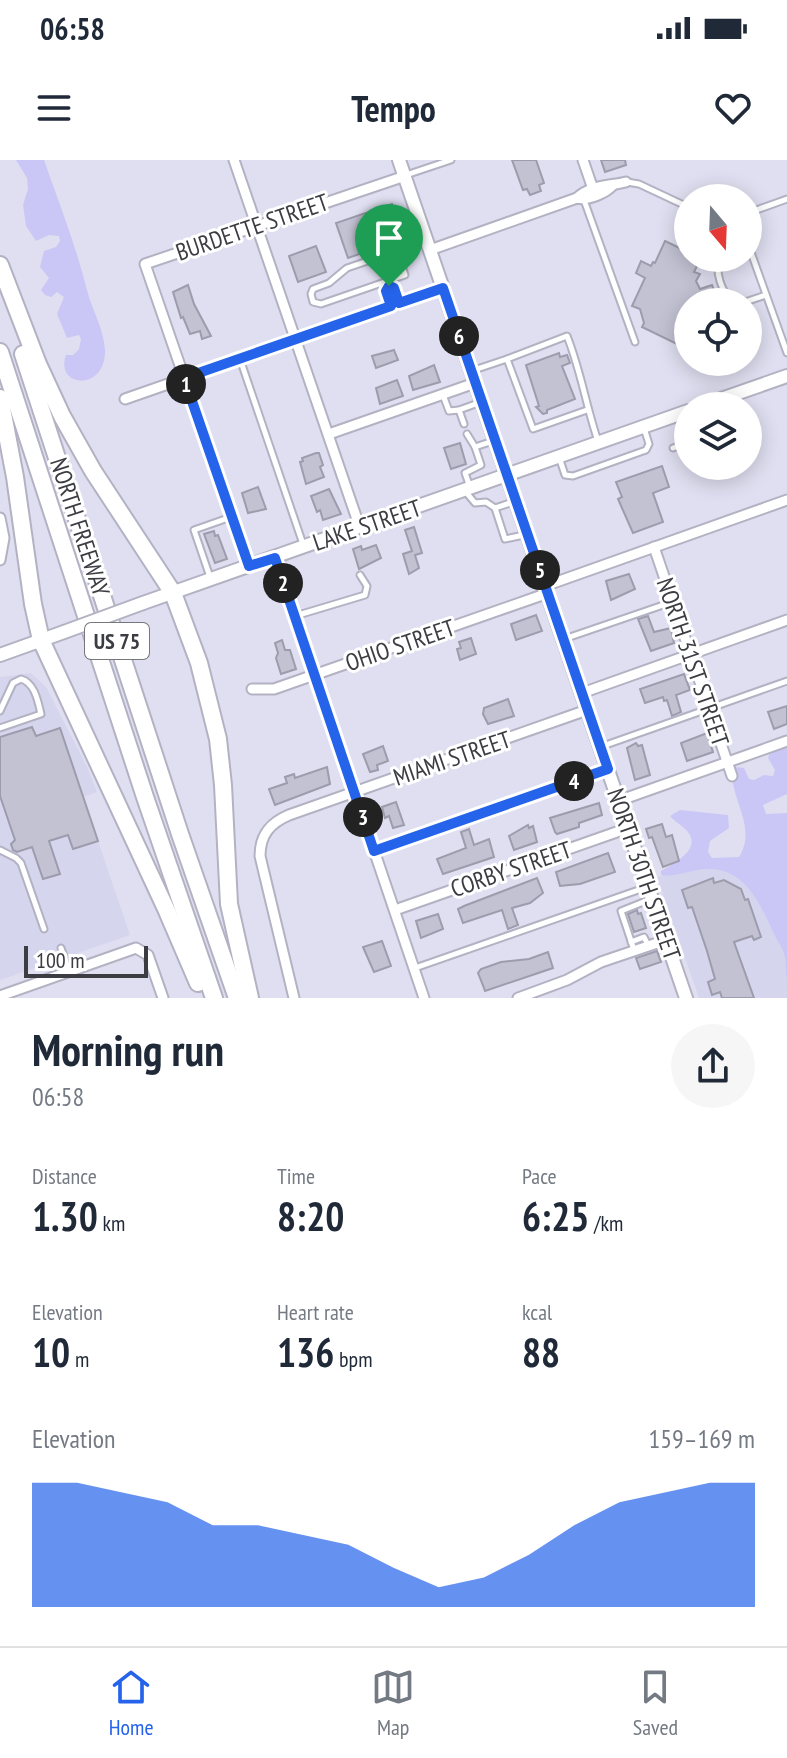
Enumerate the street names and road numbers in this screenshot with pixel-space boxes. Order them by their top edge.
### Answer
street label: BURDETTE STREET [172,186,333,268]
street label: NORTH FREEWAY [43,454,117,600]
street label: LAKE STREET [309,492,425,558]
street label: NORTH 31ST STREET [650,574,736,750]
street label: OHIO STREET [341,612,459,678]
road number: US 75 [85,623,149,659]
street label: MIAMI STREET [389,723,515,793]
street label: NORTH 30TH STREET [600,784,688,964]
street label: CORBY STREET [446,834,576,904]

